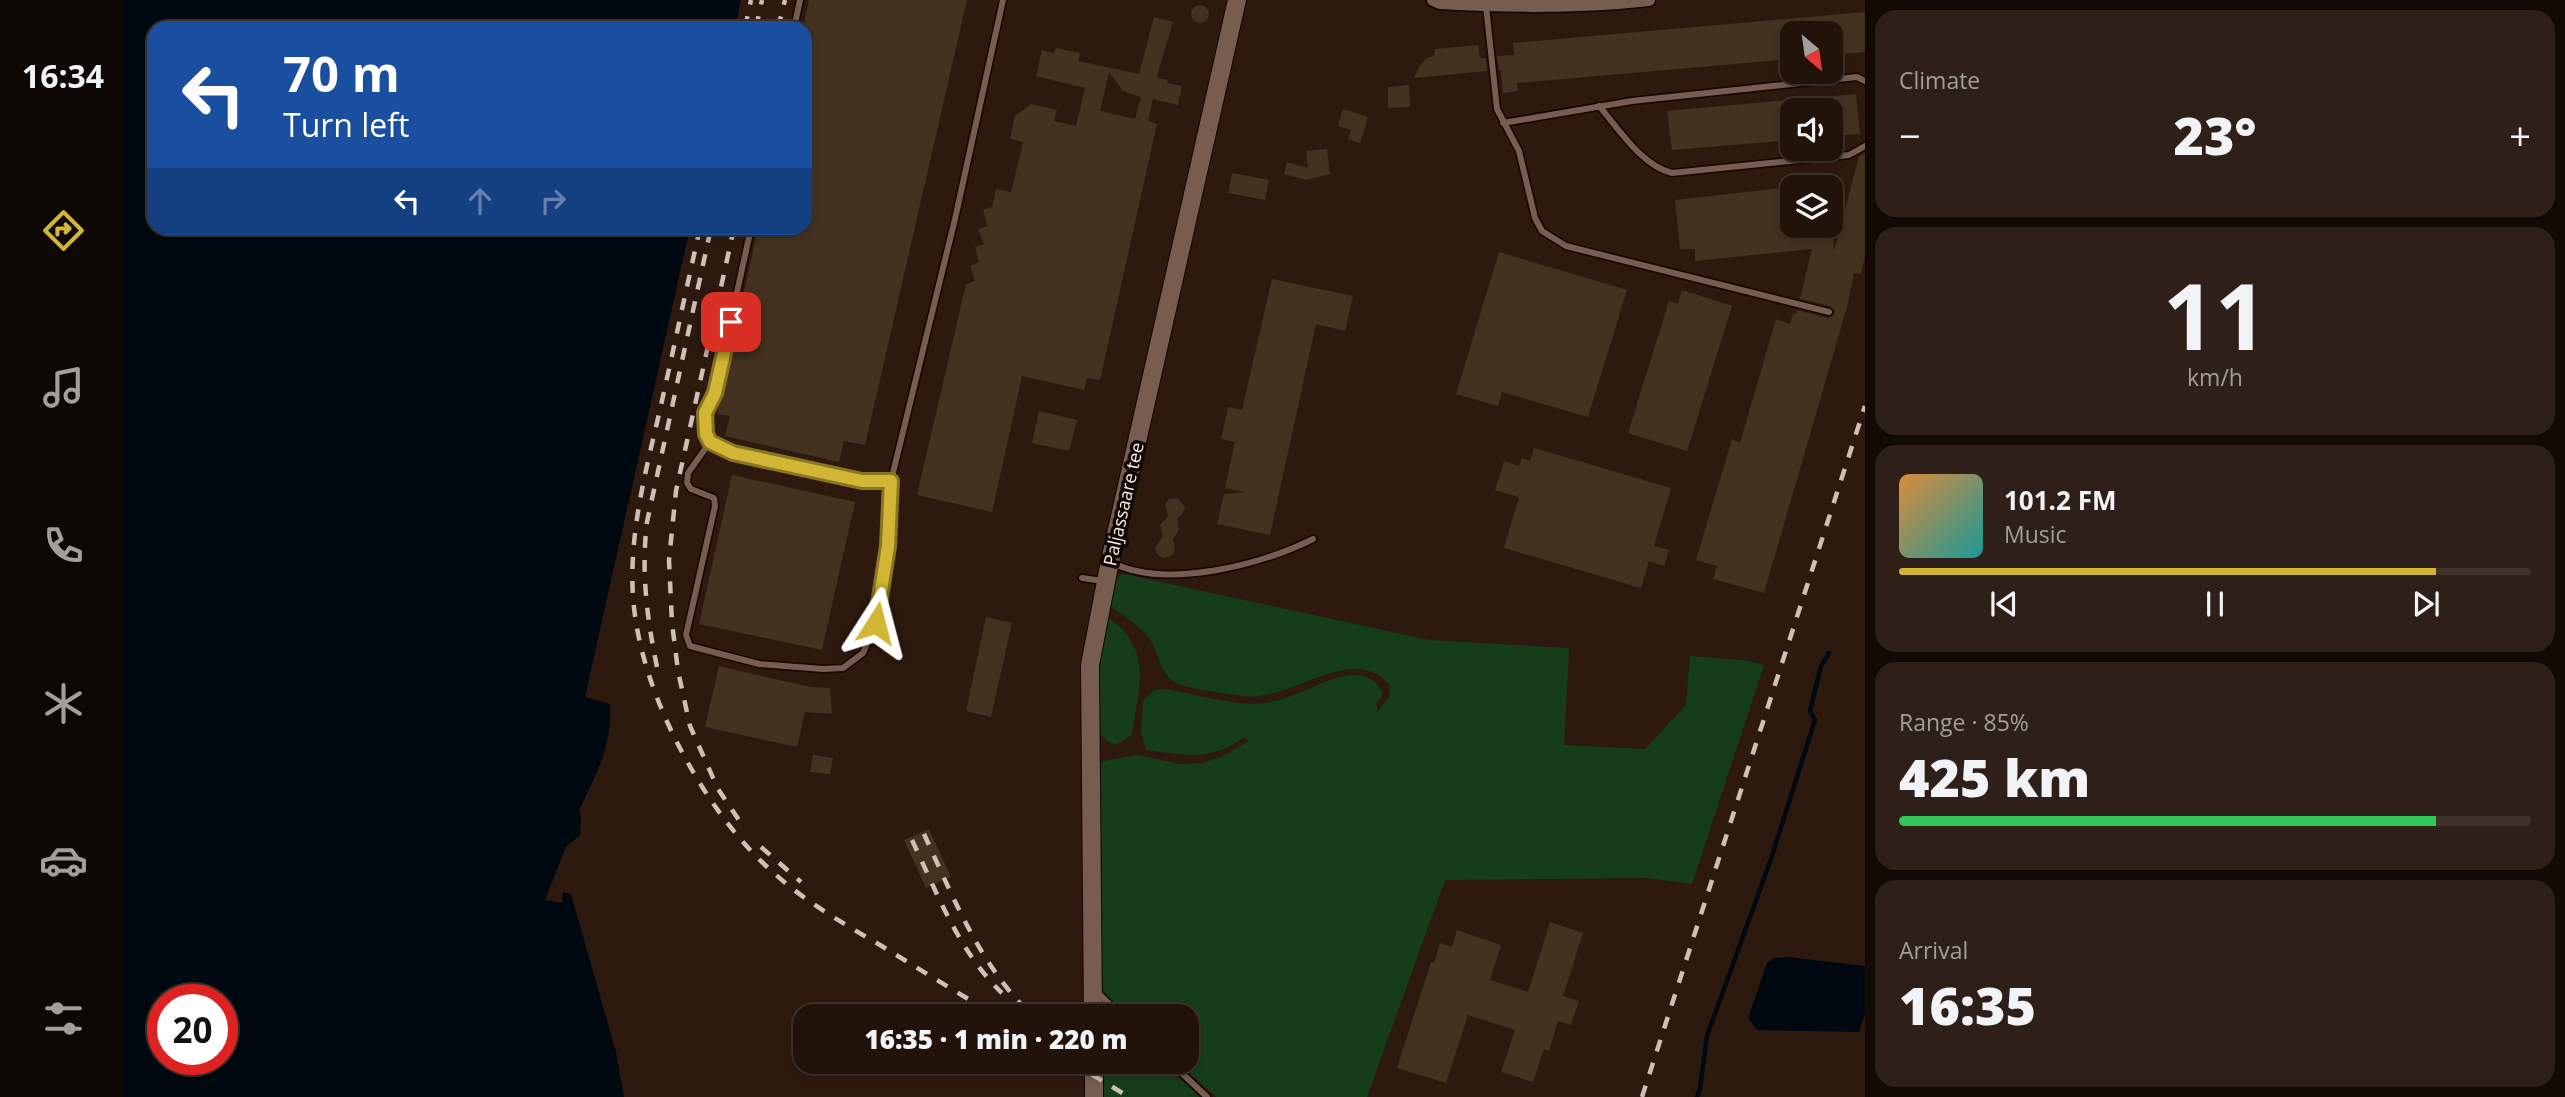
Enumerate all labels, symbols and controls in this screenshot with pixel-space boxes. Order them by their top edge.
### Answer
north arrow [1780,21,1843,84]
map controls [1780,21,1843,238]
text: 70 m [283,40,400,106]
icon: left [168,49,259,140]
text: 16:34 [22,54,104,97]
text: Climate [1899,64,1980,96]
button: sound [1780,98,1843,161]
text: 23° [2174,99,2256,170]
text: Turn left [283,103,409,146]
text: − [1899,109,1921,161]
text: + [2509,109,2531,161]
button: layers [1780,175,1843,238]
icon: left [388,182,426,220]
icon: ahead [461,182,499,220]
icon: right [534,182,572,220]
icon: directions [39,206,88,255]
text: 11 [2163,253,2267,377]
pin [701,292,761,352]
icon: arrive [712,303,750,341]
text: km/h [2187,361,2243,393]
icon: music [39,363,88,412]
street label: Paljassaare tee [1097,440,1149,568]
text: 101.2 FM [2004,482,2116,518]
text: Music [2004,518,2067,550]
icon: phone [39,521,88,570]
icon: previous [1985,585,2023,623]
icon: pause [2196,585,2234,623]
icon: next [2407,585,2445,623]
position arrow [839,586,913,660]
icon: climate [39,679,88,728]
text: Range · 85% [1899,706,2029,738]
text: 425 km [1899,741,2090,812]
icon: car [39,836,88,885]
text: Arrival [1899,934,1968,966]
text: 16:35 [1899,969,2036,1040]
speed limit sign: 20 [147,984,238,1075]
icon: filters [39,994,88,1043]
text: 16:35 · 1 min · 220 m [865,1021,1127,1057]

